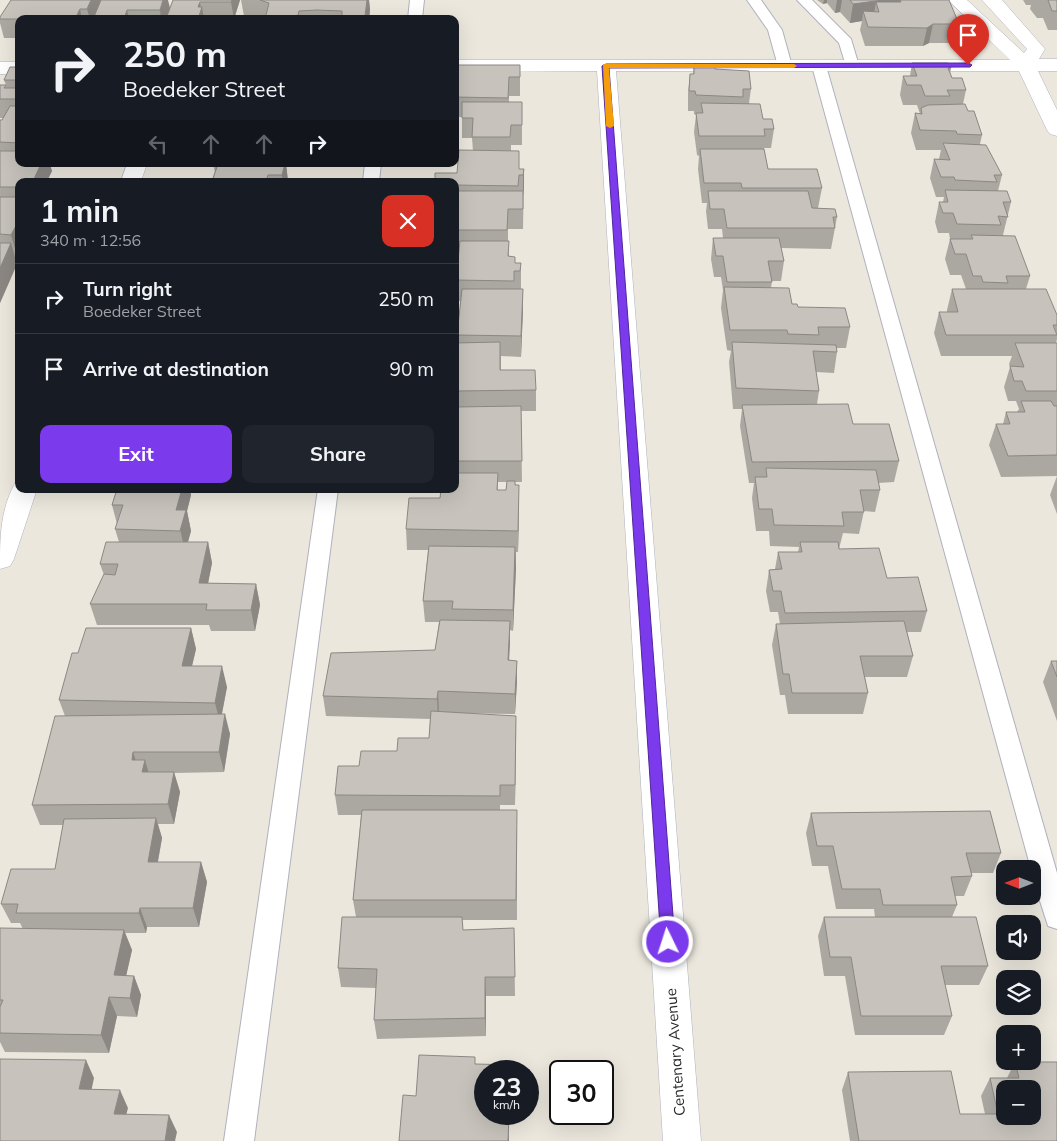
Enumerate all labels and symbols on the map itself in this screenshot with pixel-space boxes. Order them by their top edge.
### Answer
pin [947,14,989,65]
north arrow [996,860,1041,905]
position arrow [641,915,693,967]
street label: Centenary Avenue [661,988,689,1116]
speed limit sign: 30 [549,1060,614,1125]

